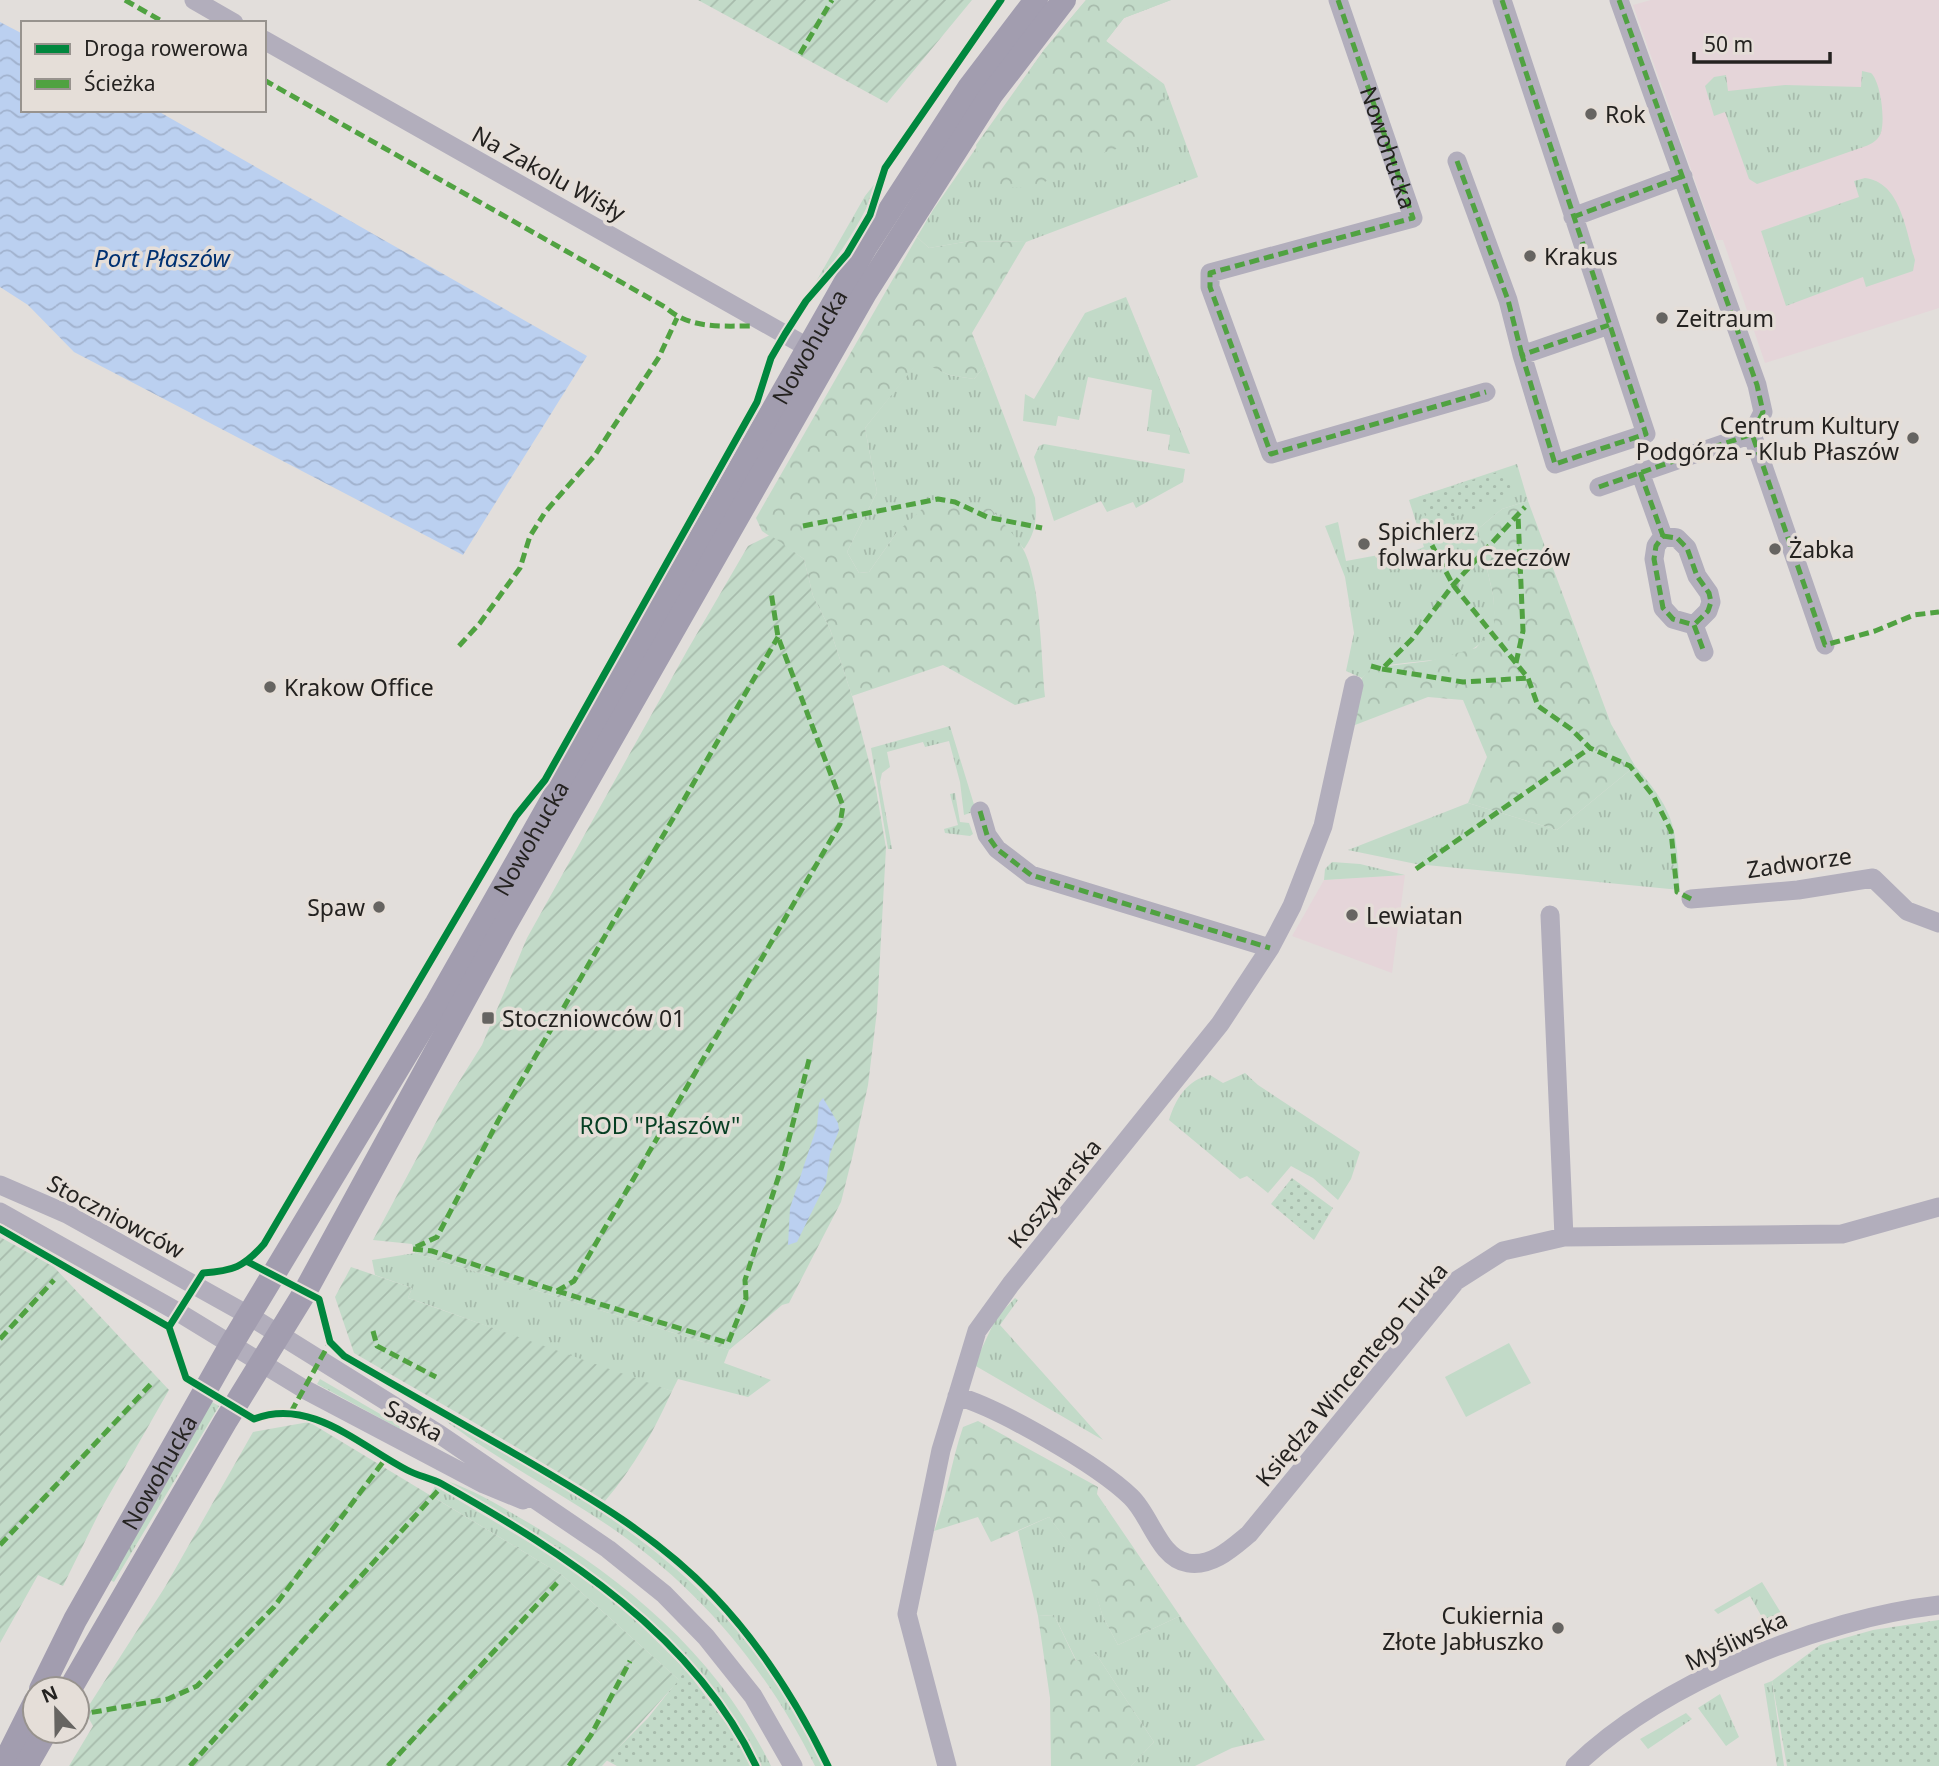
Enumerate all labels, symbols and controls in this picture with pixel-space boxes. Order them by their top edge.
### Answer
legend [21,21,266,112]
scale bar [1694,21,1830,65]
text: 50 m [1704,30,1753,58]
text: Droga rowerowa [84,34,248,62]
text: Ścieżka [84,69,156,97]
street label: Nowohucka [1353,82,1425,213]
place label: Rok [1605,98,1646,130]
marker: Rok [1583,106,1599,122]
street label: Na Zakolu Wisły [467,118,632,229]
place label: Krakus [1544,240,1618,272]
water label: Port Płaszów [94,241,232,274]
marker: Krakus [1522,248,1538,264]
street label: Nowohucka [764,283,855,410]
place label: Zeitraum [1676,302,1774,334]
marker: Zeitraum [1654,310,1670,326]
place label: Centrum Kultury Podgórza - Klub Płaszów [1636,409,1899,467]
marker: Centrum Kultury Podgórza - Klub Płaszów [1905,430,1921,446]
place label: Spichlerz folwarku Czeczów [1378,515,1570,573]
place label: Żabka [1789,533,1854,565]
marker: Spichlerz folwarku Czeczów [1356,536,1372,552]
marker: Żabka [1767,541,1783,557]
place label: Krakow Office [284,671,434,703]
marker: Krakow Office [262,679,278,695]
street label: Nowohucka [485,775,576,901]
street label: Zadworze [1745,839,1853,885]
place label: Spaw [307,891,365,923]
marker: Spaw [371,899,387,915]
place label: Lewiatan [1366,899,1463,931]
marker: Lewiatan [1344,907,1360,923]
place label: Stoczniowców 01 [502,1002,685,1034]
marker: Stoczniowców 01 [480,1010,496,1026]
park label: ROD "Płaszów" [580,1109,740,1141]
street label: Koszykarska [1000,1131,1108,1255]
street label: Stoczniowców [42,1166,190,1266]
street label: Księdza Wincentego Turka [1248,1255,1454,1493]
street label: Saska [379,1391,449,1449]
street label: Nowohucka [114,1409,204,1535]
place label: Cukiernia Złote Jabłuszko [1382,1599,1544,1657]
street label: Myśliwska [1679,1602,1793,1678]
marker: Cukiernia Złote Jabłuszko [1550,1620,1566,1636]
north arrow [21,1675,91,1745]
text: N [38,1679,62,1709]

